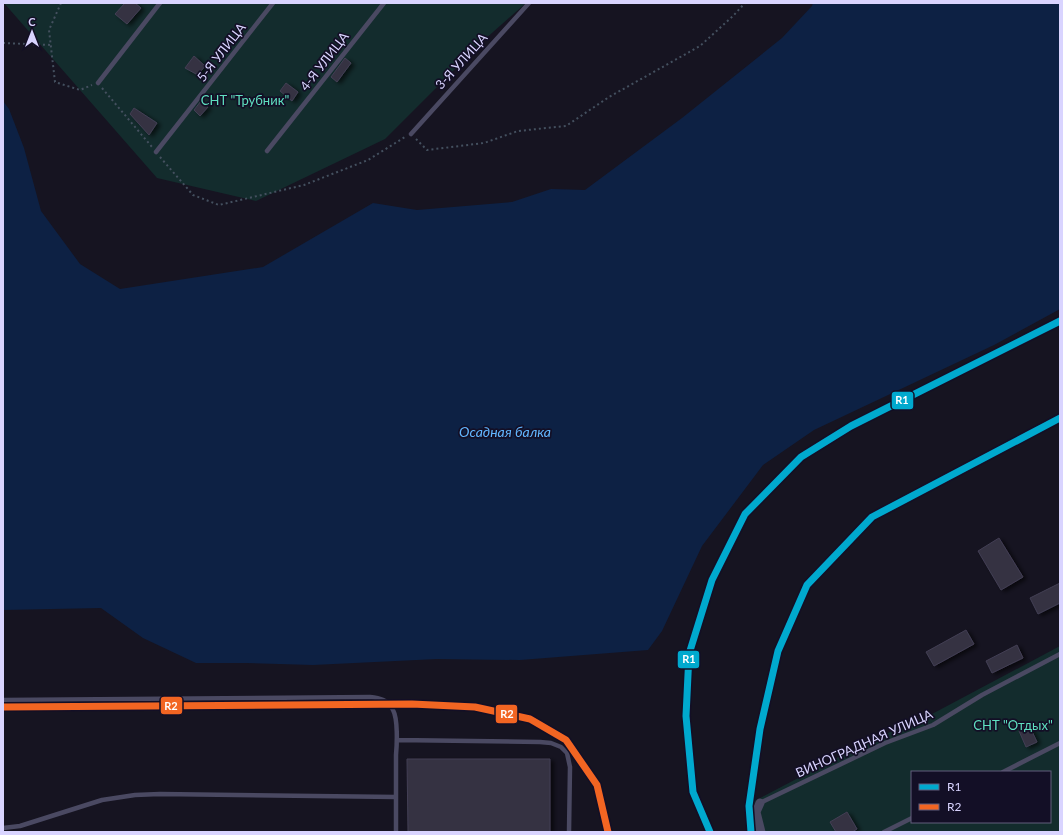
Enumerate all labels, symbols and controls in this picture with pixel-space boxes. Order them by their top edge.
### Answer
north arrow [12,12,52,52]
text: С [28,15,36,28]
street label: 5-Я УЛИЦА [193,19,249,85]
street label: 4-Я УЛИЦА [296,28,352,94]
street label: 3-Я УЛИЦА [432,29,491,92]
park label: СНТ "Трубник" [201,92,289,108]
line badge: R1 [891,391,914,410]
text: R1 [895,393,909,406]
water label: Осадная балка [459,423,551,440]
line badge: R1 [677,650,700,669]
text: R1 [682,652,696,665]
line badge: R2 [160,696,183,715]
text: R2 [164,699,178,712]
line badge: R2 [495,704,518,724]
street label: ВИНОГРАДНАЯ УЛИЦА [793,705,935,780]
text: R2 [500,707,514,720]
park label: СНТ "Отдых" [973,717,1053,733]
legend [911,771,1051,823]
text: R1 [947,779,962,794]
text: R2 [947,799,962,814]

